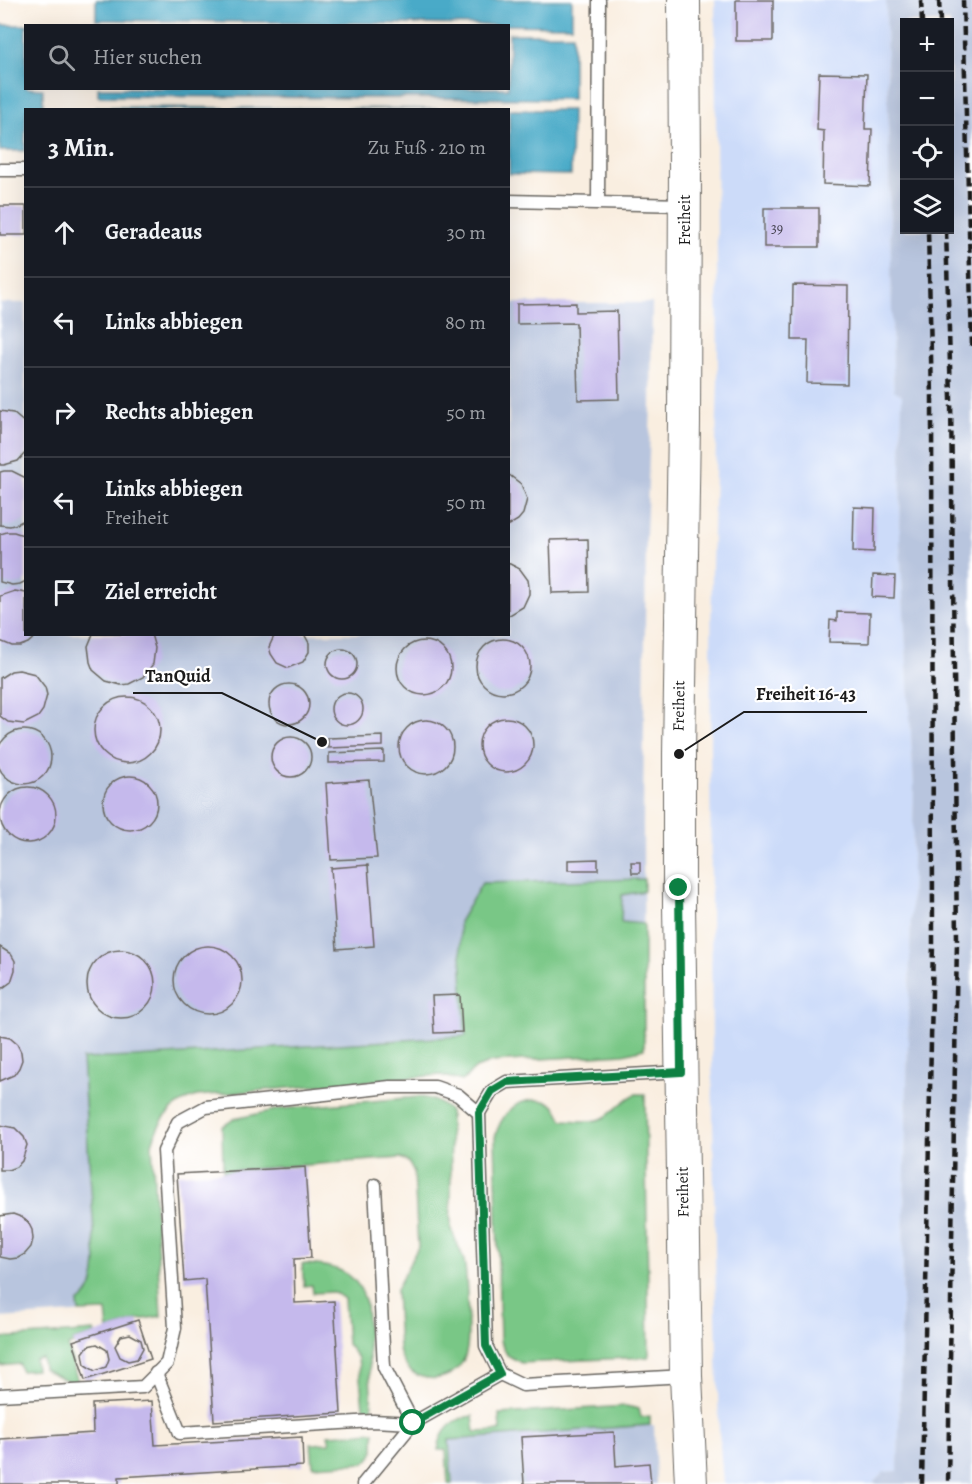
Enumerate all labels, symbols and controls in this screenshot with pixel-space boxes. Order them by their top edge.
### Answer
map controls [900,18,954,234]
button: + [900,18,954,72]
search box [24,24,510,90]
icon: search [45,41,78,74]
text: Hier suchen [93,42,202,72]
button: − [900,72,954,126]
button: locate [900,126,954,180]
text: 3 Min. [48,130,115,165]
text: Zu Fuß · 210 m [368,134,486,161]
button: layers [900,180,954,234]
street label: Freiheit [674,194,696,246]
icon: ahead [48,216,81,249]
text: Geradeaus [105,217,202,247]
text: 30 m [446,219,486,246]
house number: 39 [771,219,783,238]
icon: left [48,306,81,339]
text: Links abbiegen [105,307,243,337]
text: 80 m [445,309,486,336]
icon: right [48,396,81,429]
text: Rechts abbiegen [105,397,253,427]
text: 50 m [446,399,486,426]
text: Links abbiegen [105,474,243,504]
icon: left [48,486,81,519]
text: 50 m [446,489,486,516]
text: Freiheit [105,504,169,531]
icon: arrive [48,576,81,609]
text: Ziel erreicht [105,577,217,607]
callout: TanQuid [133,657,222,693]
text: TanQuid [145,664,211,688]
callout: Freiheit 16-43 [744,676,867,712]
street label: Freiheit [668,680,690,732]
text: Freiheit 16-43 [756,682,856,706]
route end [665,874,691,900]
street label: Freiheit [672,1166,694,1218]
route start [399,1409,425,1435]

